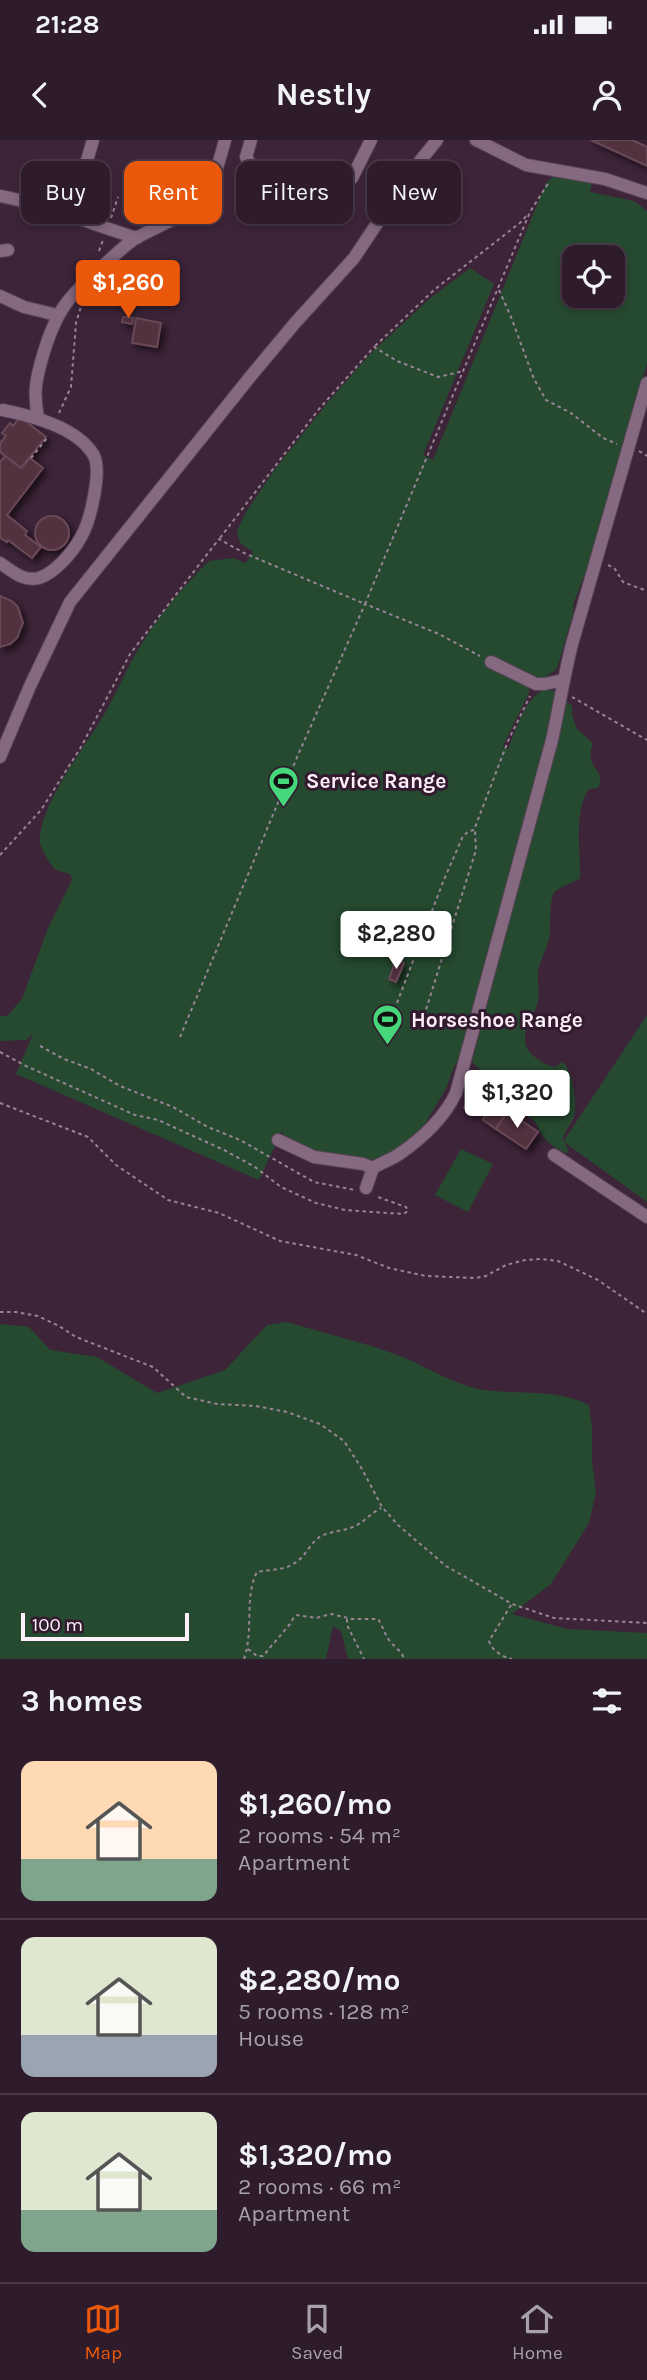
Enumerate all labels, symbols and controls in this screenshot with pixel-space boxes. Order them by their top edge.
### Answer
text: 21:28 [35,9,100,40]
icon: back [21,76,59,114]
text: Nestly [276,76,371,113]
icon: person [588,76,626,114]
chip: Buy [21,161,110,224]
chip: Rent [124,161,222,224]
chip: Filters [236,161,353,224]
chip: New [367,161,461,224]
map controls [562,245,625,308]
button: locate [562,245,625,308]
pin: $1,260 [71,260,185,320]
text: $1,260 [92,269,164,296]
sports icon: Service Range [266,764,300,808]
place label: Service Range [306,769,446,793]
pin: $2,280 [339,912,453,971]
text: $2,280 [357,920,435,947]
sports icon: Horseshoe Range [371,1003,405,1047]
place label: Horseshoe Range [411,1008,583,1032]
pin: $1,320 [460,1070,574,1130]
text: $1,320 [481,1079,553,1106]
scale bar [21,1610,189,1642]
text: 100 m [32,1614,83,1636]
icon: filters [588,1682,626,1720]
text: 3 homes [21,1683,143,1719]
text: $1,260/mo [238,1786,392,1822]
icon: home [77,1789,161,1873]
text: 2 rooms · 54 m² [238,1822,401,1849]
text: Apartment [238,1849,350,1876]
text: $2,280/mo [238,1962,401,1998]
icon: home [77,1965,161,2049]
text: 5 rooms · 128 m² [238,1998,410,2025]
text: House [238,2025,304,2052]
text: $1,320/mo [238,2137,392,2173]
icon: home [77,2140,161,2224]
text: 2 rooms · 66 m² [238,2173,401,2200]
text: Apartment [238,2200,350,2227]
tab: Map [84,2300,122,2364]
tab: Saved [291,2300,343,2364]
tab: Home [512,2300,563,2364]

